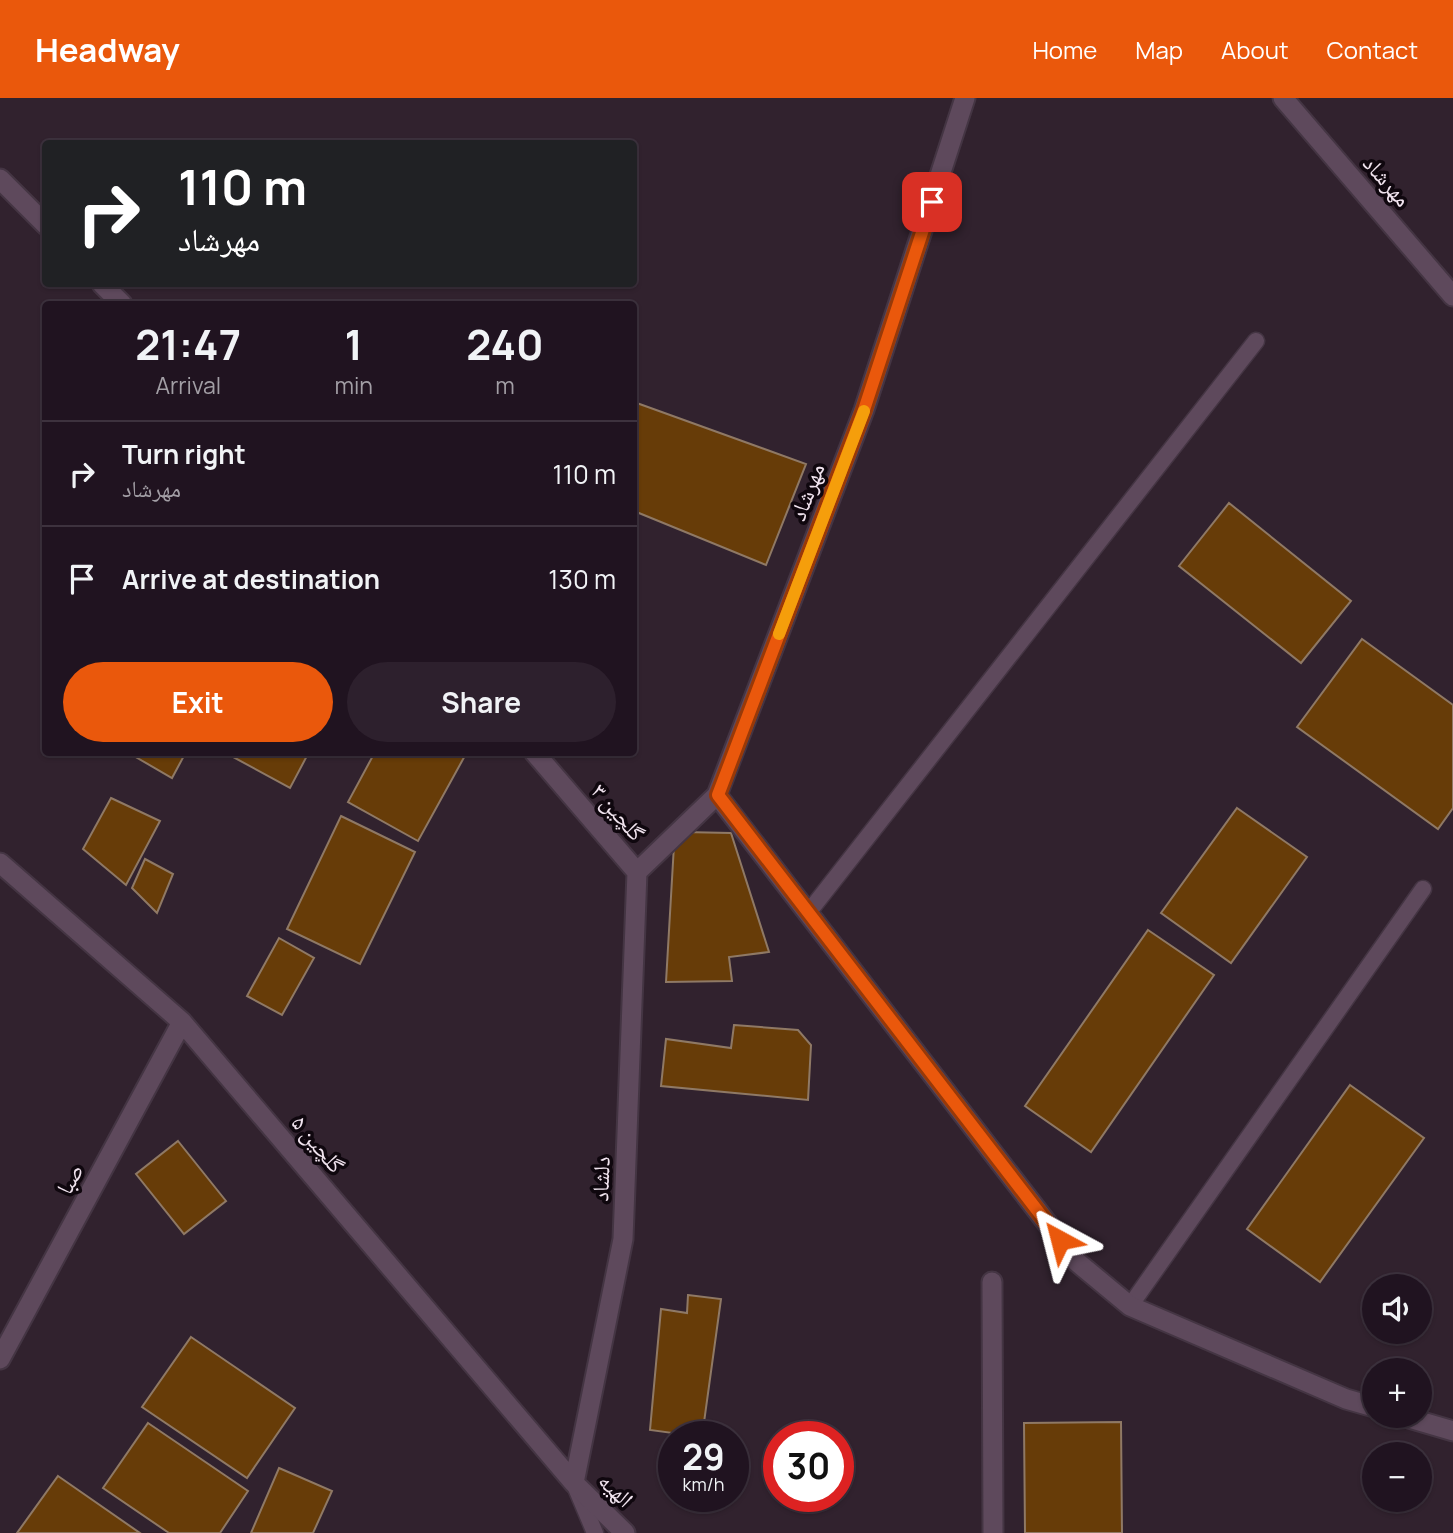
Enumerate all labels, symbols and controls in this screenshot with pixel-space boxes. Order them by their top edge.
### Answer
text: Headway [35,27,180,72]
text: Home [1032,33,1097,66]
text: Map [1135,33,1183,66]
text: About [1221,33,1289,66]
text: Contact [1327,33,1418,66]
street label: مهرشاد [1356,148,1419,213]
text: 110 m [178,153,307,220]
icon: right [63,168,154,259]
pin [902,172,962,232]
icon: arrive [913,183,951,221]
text: مهرشاد [178,217,260,261]
text: 21:47 [135,315,241,373]
text: 1 [344,315,363,373]
text: 240 [466,315,544,373]
text: Arrival [155,369,221,401]
text: min [334,369,373,401]
text: m [495,369,515,401]
text: Turn right [122,436,246,472]
icon: right [63,455,101,493]
text: 110 m [553,456,616,492]
street label: مهرشاد [781,458,832,525]
text: مهرشاد [122,472,181,504]
icon: arrive [63,560,101,598]
text: Arrive at destination [122,561,380,597]
text: 130 m [548,561,616,597]
button: Exit [63,662,333,742]
button: Share [347,662,616,742]
street label: گلچین ۳ [585,775,653,848]
street label: گلچین ۵ [285,1107,353,1180]
street label: دلشاد [583,1156,617,1202]
street label: صبا [48,1157,90,1200]
position arrow [1023,1203,1097,1277]
map controls [1362,1274,1432,1512]
button: sound [1362,1274,1432,1344]
button: + [1362,1358,1432,1428]
speed limit sign: 30 [763,1421,854,1512]
text: 29 [682,1433,725,1481]
button: − [1362,1442,1432,1512]
street label: الهیه [592,1465,641,1514]
text: km/h [683,1472,724,1496]

